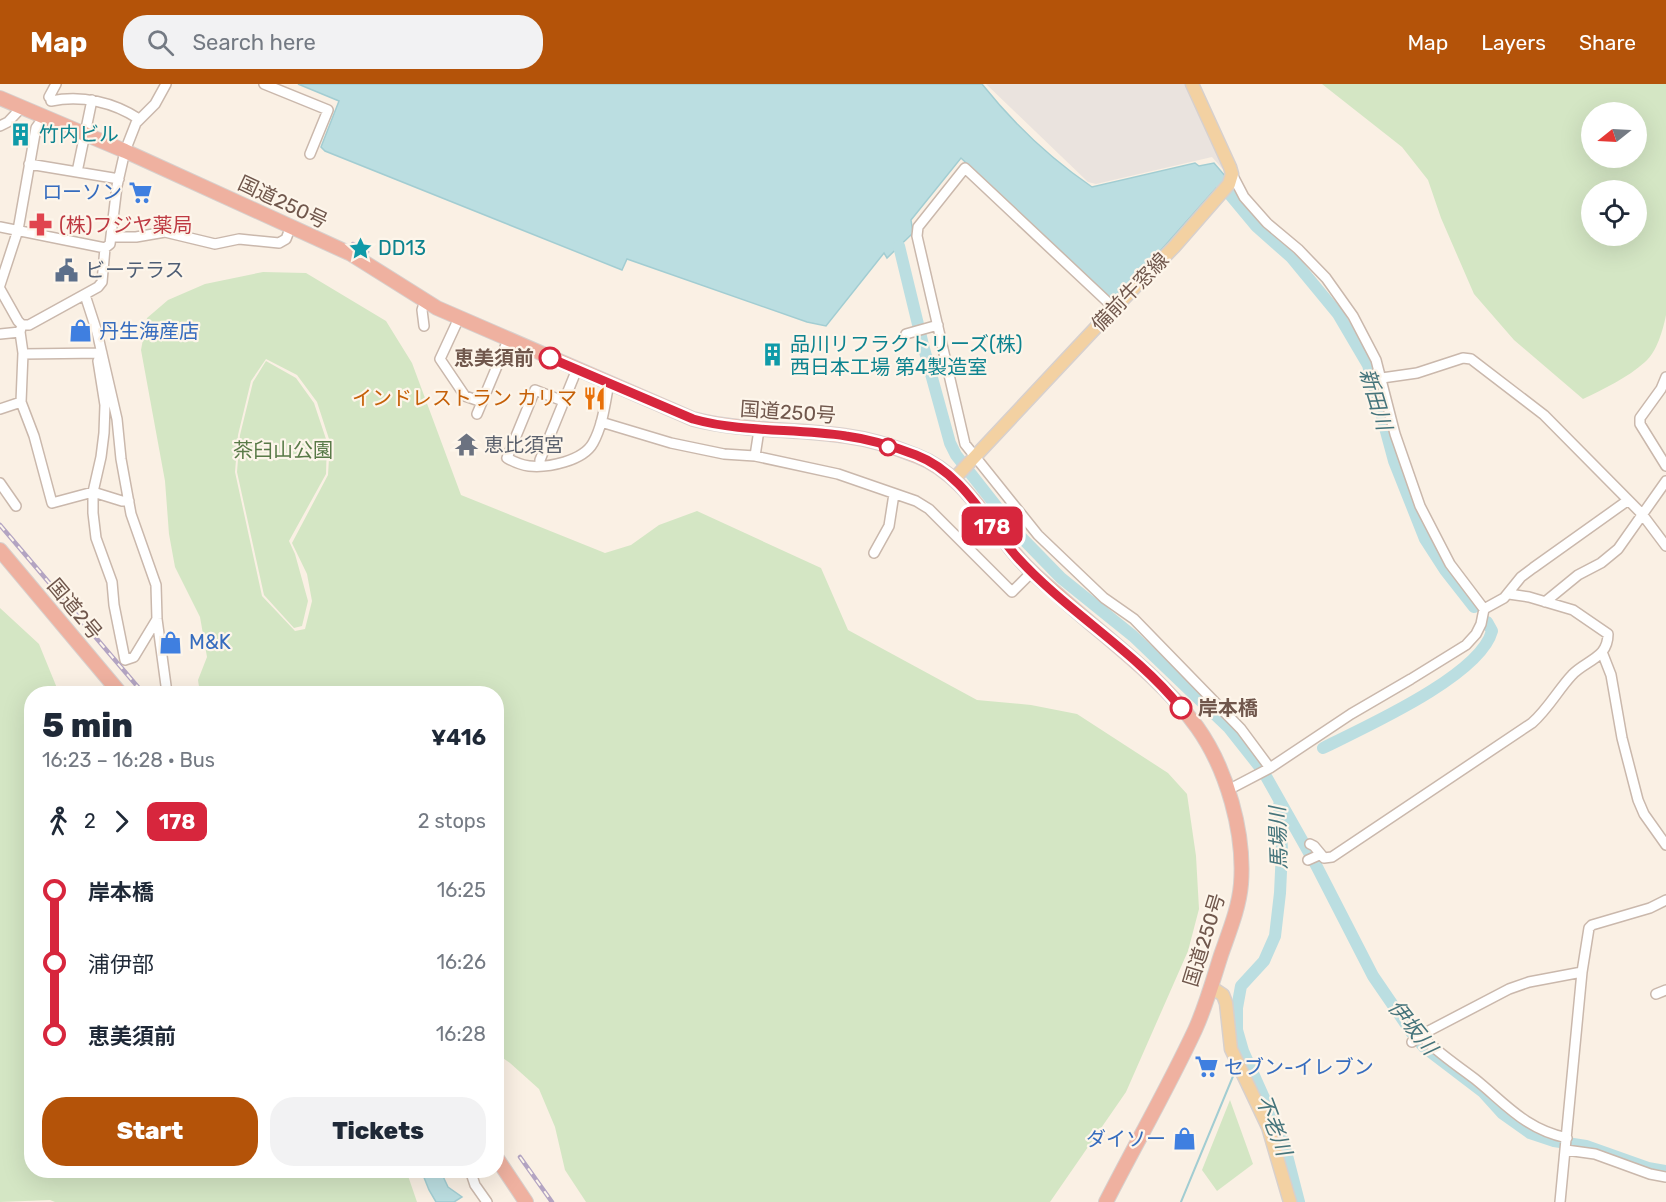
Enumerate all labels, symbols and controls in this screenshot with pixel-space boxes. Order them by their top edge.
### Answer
search box [123,15,543,69]
text: Map [30,26,87,59]
icon: search [144,26,177,59]
text: Search here [192,29,316,56]
text: Map [1407,30,1448,55]
text: Layers [1481,30,1546,55]
text: Share [1579,30,1636,55]
north arrow [1581,102,1647,168]
map controls [1581,102,1647,246]
building icon: 竹内ビル [8,121,34,147]
place label: 竹内ビル [39,122,119,146]
street label: 国道250号 [234,171,332,233]
supermarket icon: ローソン [127,179,153,205]
place label: ローソン [42,180,122,204]
button: locate [1581,180,1647,246]
pharmacy icon: (株)フジヤ薬局 [28,212,54,238]
place label: (株)フジヤ薬局 [59,213,193,237]
place icon: DD13 [347,235,373,261]
place label: DD13 [378,236,426,260]
street label: 備前牛窓線 [1087,248,1173,336]
public building icon: ビーテラス [54,257,80,283]
place label: ビーテラス [85,258,185,282]
shop icon: 丹生海産店 [68,318,94,344]
place label: 丹生海産店 [99,319,199,343]
place label: 品川リフラクトリーズ(株) 西日本工場 第4製造室 [790,332,1023,379]
building icon: 品川リフラクトリーズ(株) 西日本工場 第4製造室 [759,342,785,368]
place label: 恵美須前 [454,346,534,370]
marker: 恵美須前 [539,347,561,369]
water label: 新田川 [1355,365,1398,435]
restaurant icon: インドレストラン カリマ [582,385,608,411]
place label: インドレストラン カリマ [352,386,577,410]
street label: 国道250号 [739,397,837,427]
temple icon: 恵比須宮 [453,432,479,458]
place label: 恵比須宮 [484,433,564,457]
park label: 茶臼山公園 [233,438,333,462]
unlabelled marker [879,438,897,456]
line badge: 178 [958,506,1026,546]
text: 178 [974,514,1010,539]
street label: 国道2号 [43,574,107,644]
shop icon: M&K [158,629,184,655]
place label: M&K [189,630,231,654]
place label: 岸本橋 [1198,696,1258,720]
marker: 岸本橋 [1170,697,1192,719]
text: 5 min [42,706,133,745]
text: ¥416 [431,724,486,751]
text: 16:23 – 16:28 · Bus [42,748,215,772]
water label: 馬場川 [1264,804,1292,870]
icon: walk [42,805,75,838]
icon: forward [105,805,138,838]
text: 2 [84,809,96,833]
text: 178 [159,809,195,834]
text: 2 stops [418,809,486,833]
text: 16:25 [437,878,486,902]
text: 岸本橋 [88,879,154,906]
street label: 国道250号 [1178,890,1230,990]
text: 16:26 [436,950,486,974]
text: 浦伊部 [88,951,154,978]
water label: 伊坂川 [1383,995,1444,1061]
text: 16:28 [436,1022,486,1046]
text: 恵美須前 [88,1023,176,1050]
supermarket icon: セブン-イレブン [1193,1054,1219,1080]
place label: セブン-イレブン [1224,1055,1374,1079]
water label: 不老川 [1251,1091,1298,1161]
button: Start [42,1097,258,1166]
button: Tickets [270,1097,486,1166]
shop icon: ダイソー [1171,1126,1197,1152]
place label: ダイソー [1086,1127,1166,1151]

